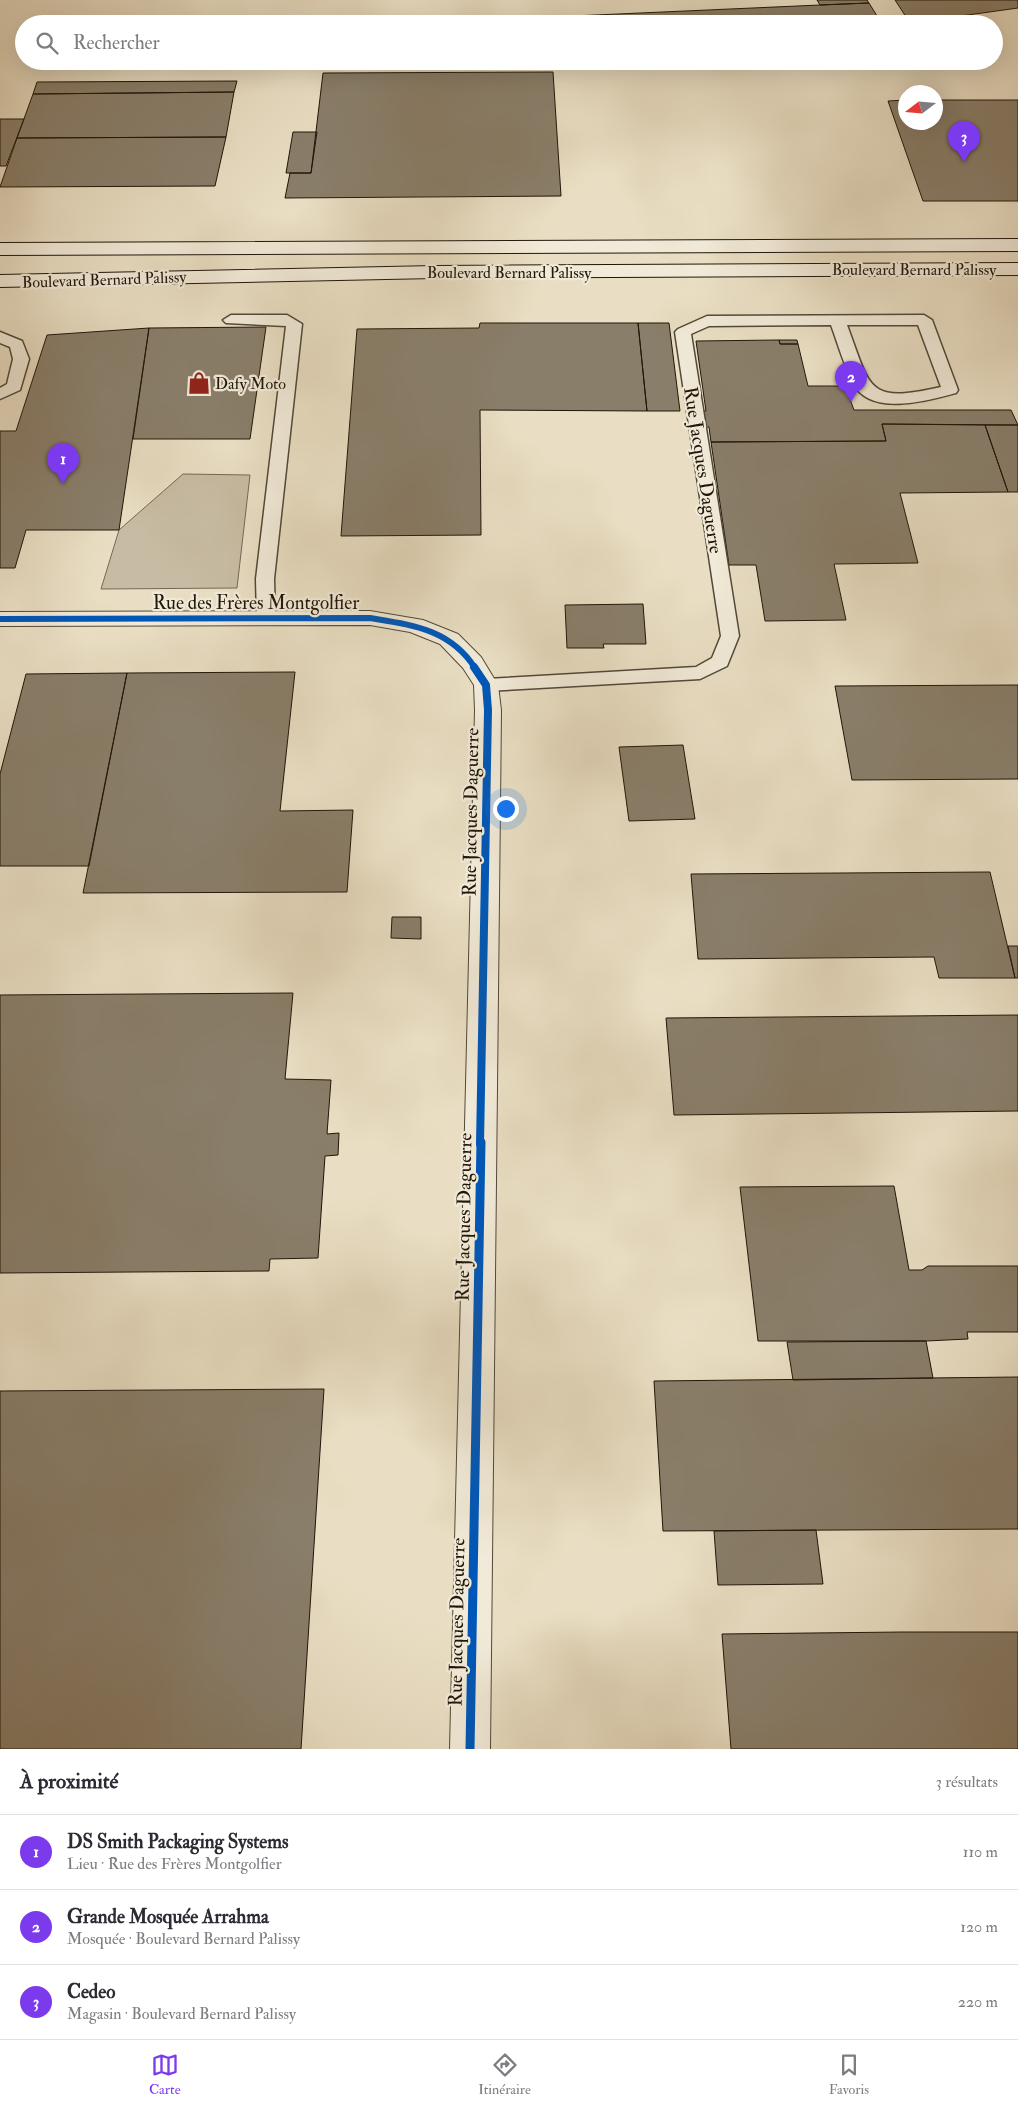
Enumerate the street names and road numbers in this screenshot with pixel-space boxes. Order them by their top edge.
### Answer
street label: Boulevard Bernard Palissy [832,260,997,280]
street label: Boulevard Bernard Palissy [427,263,592,283]
street label: Boulevard Bernard Palissy [21,267,188,293]
street label: Rue Jacques Daguerre [678,385,728,555]
street label: Rue des Frères Montgolfier [153,591,359,615]
street label: Rue Jacques Daguerre [458,727,484,897]
street label: Rue Jacques Daguerre [451,1132,477,1302]
street label: Rue Jacques Daguerre [444,1537,470,1707]

